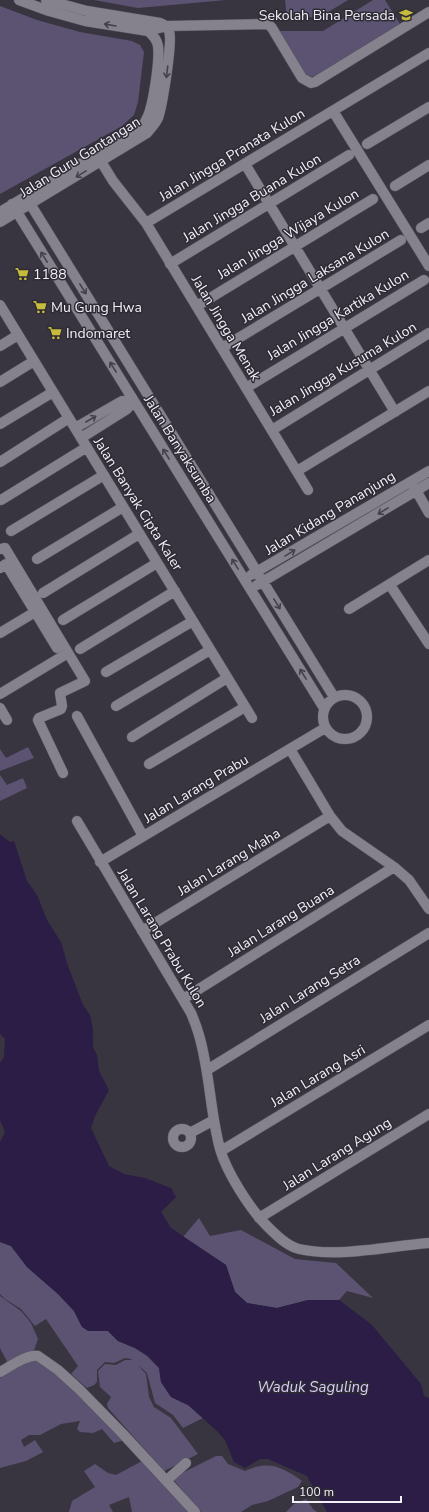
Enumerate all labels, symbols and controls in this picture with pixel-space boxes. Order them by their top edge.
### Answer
place label: Sekolah Bina Persada [259,6,395,25]
school or university icon: Sekolah Bina Persada [398,7,414,23]
one-way arrow [103,21,116,29]
one-way arrow [163,65,171,78]
street label: Jalan Jingga Pranata Kulon [155,104,308,207]
street label: Jalan Guru Gantangan [15,112,144,202]
street label: Jalan Jingga Buana Kulon [178,149,325,247]
one-way arrow [75,171,87,179]
street label: Jalan Jingga Wijaya Kulon [213,184,362,284]
street label: Jalan Jingga Laksana Kulon [237,224,393,328]
one-way arrow [40,251,48,263]
place label: 1188 [33,265,67,284]
street label: Jalan Jingga Kartika Kulon [263,265,412,365]
supermarket icon: 1188 [14,266,30,282]
street label: Jalan Jingga Menak [186,271,266,385]
one-way arrow [78,284,87,295]
place label: Mu Gung Hwa [51,298,142,317]
supermarket icon: Mu Gung Hwa [32,299,48,315]
street label: Jalan Jingga Kusuma Kulon [265,317,420,421]
place label: Indomaret [66,324,130,343]
supermarket icon: Indomaret [47,325,63,341]
one-way arrow [108,361,116,373]
street label: Jalan Banyaksumba [139,391,221,506]
one-way arrow [85,414,97,422]
street label: Jalan Banyak Cipta Kaler [89,433,187,574]
one-way arrow [162,448,170,459]
street label: Jalan Kidang Pananjung [260,466,399,560]
one-way arrow [377,507,389,515]
one-way arrow [284,548,296,556]
one-way arrow [230,558,238,570]
one-way arrow [273,598,281,610]
one-way arrow [299,668,307,680]
street label: Jalan Larang Prabu [139,750,252,828]
street label: Jalan Larang Maha [173,824,284,901]
street label: Jalan Larang Prabu Kulon [112,864,211,1011]
street label: Jalan Larang Buana [223,881,338,962]
street label: Jalan Larang Setra [255,950,364,1028]
street label: Jalan Larang Asri [266,1040,369,1112]
street label: Jalan Larang Agung [278,1113,395,1196]
water label: Waduk Saguling [257,1377,369,1397]
scale bar [293,1478,401,1504]
text: 100 m [299,1484,334,1500]

